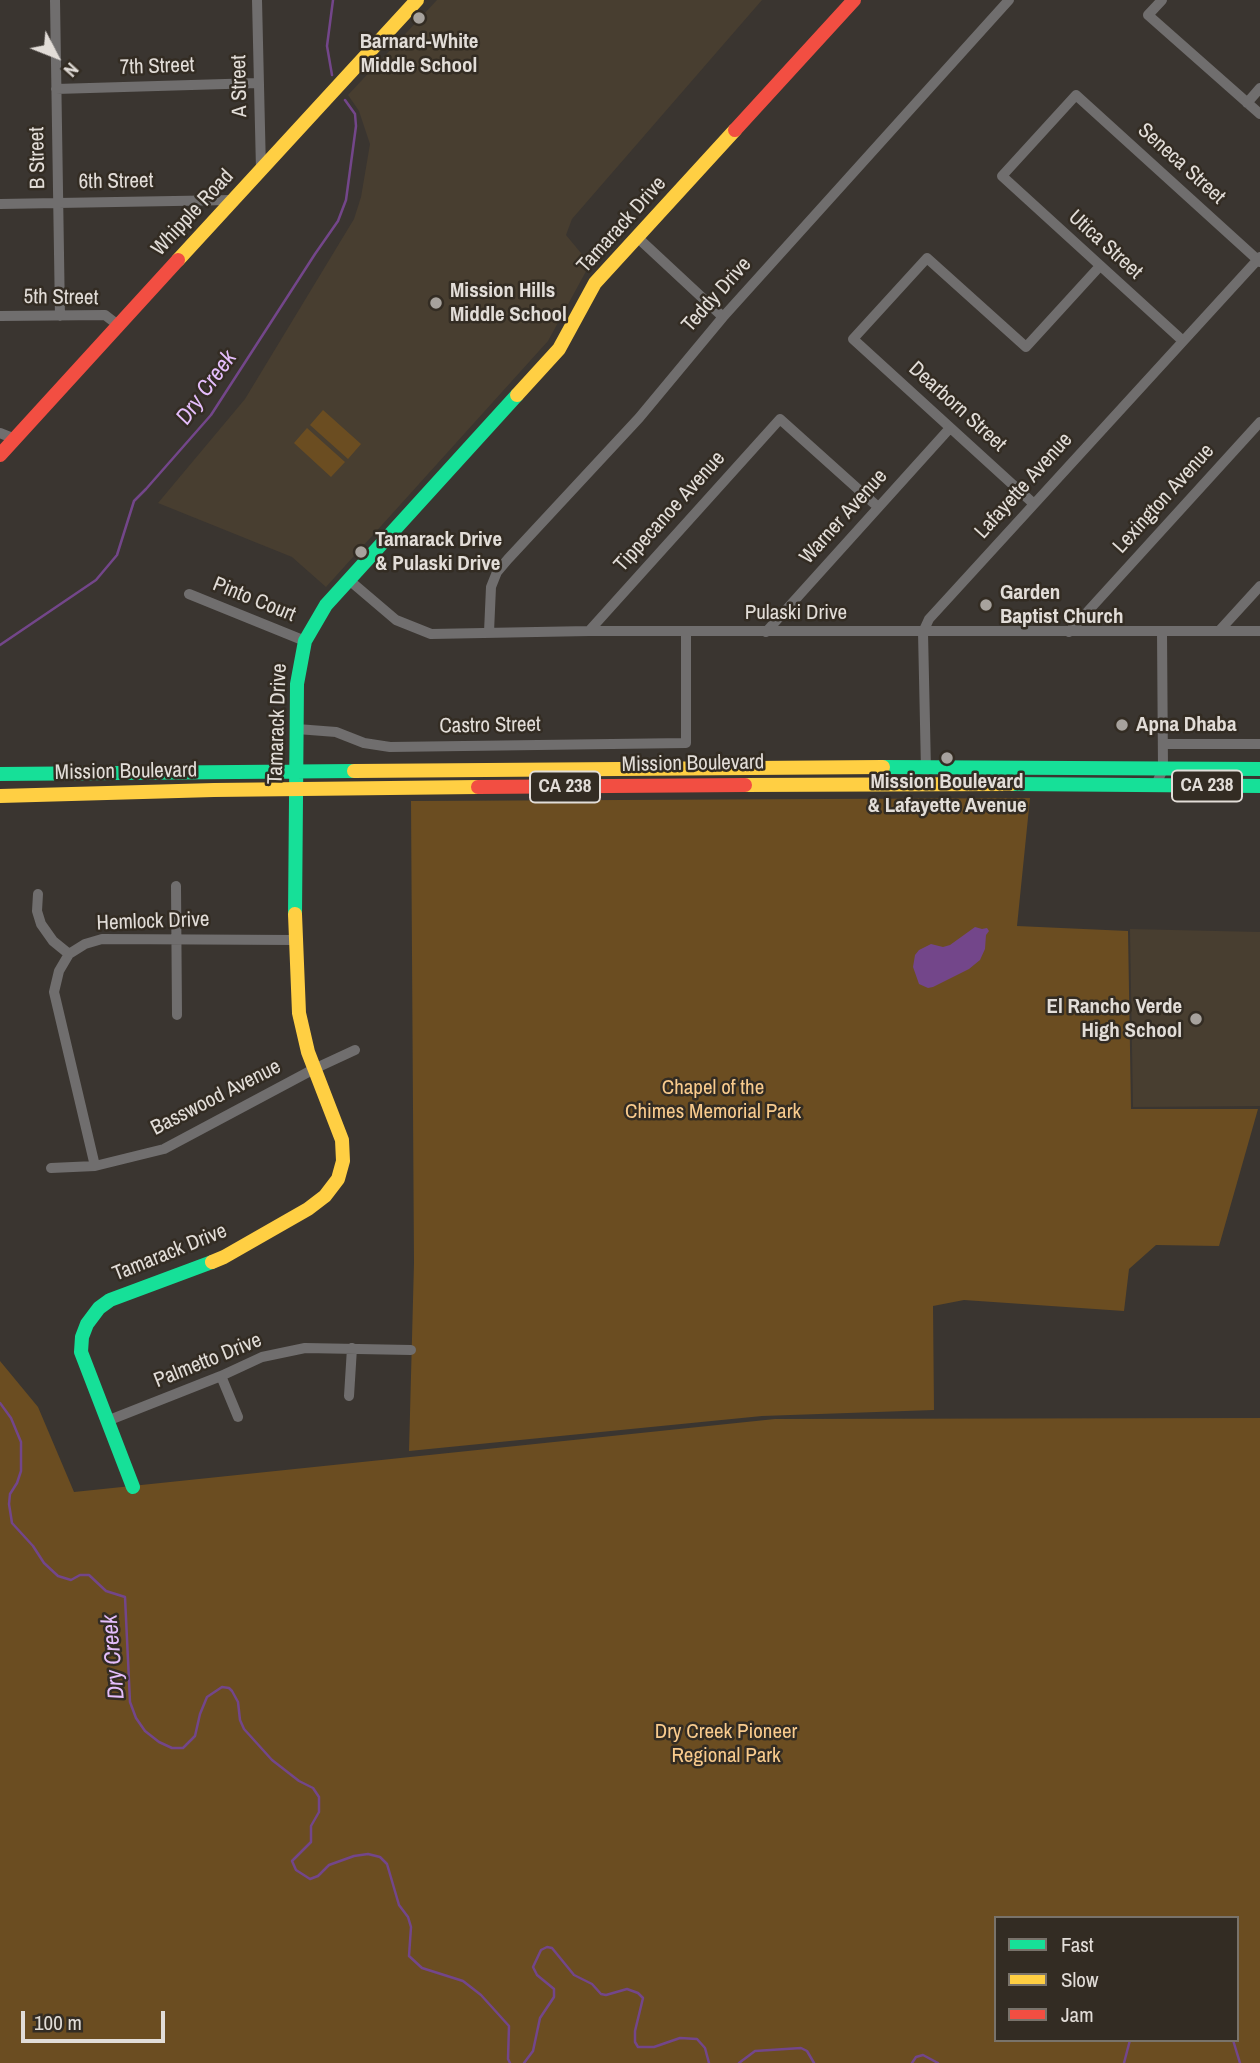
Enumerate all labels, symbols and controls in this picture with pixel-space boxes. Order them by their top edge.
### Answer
marker: Barnard-White Middle School [411,10,427,26]
north arrow [21,21,91,91]
place label: Barnard-White Middle School [360,29,478,79]
street label: 7th Street [119,53,195,81]
street label: A Street [227,55,253,117]
text: N [58,57,85,83]
street label: Seneca Street [1132,118,1230,210]
street label: B Street [25,127,51,189]
street label: Whipple Road [147,165,239,261]
street label: 6th Street [78,169,154,195]
street label: Tamarack Drive [572,172,672,278]
street label: Utica Street [1063,205,1147,285]
street label: Teddy Drive [677,252,757,338]
place label: Mission Hills Middle School [450,278,567,328]
street label: 5th Street [23,285,99,311]
marker: Mission Hills Middle School [428,295,444,311]
water label: Dry Creek [171,346,243,430]
street label: Dearborn Street [903,357,1011,457]
street label: Lafayette Avenue [970,428,1078,544]
street label: Lexington Avenue [1108,439,1220,559]
street label: Tippecanoe Avenue [609,447,731,577]
street label: Warner Avenue [795,464,893,570]
place label: Tamarack Drive & Pulaski Drive [375,527,502,577]
marker: Tamarack Drive & Pulaski Drive [353,544,369,560]
street label: Pinto Court [209,572,299,628]
place label: Garden Baptist Church [1000,580,1123,630]
marker: Garden Baptist Church [978,597,994,613]
street label: Pulaski Drive [745,600,847,626]
street label: Tamarack Drive [263,663,293,785]
place label: Apna Dhaba [1136,712,1236,738]
street label: Castro Street [439,713,541,739]
marker: Apna Dhaba [1114,717,1130,733]
street label: Mission Boulevard [621,750,765,778]
marker: Mission Boulevard & Lafayette Avenue [939,750,955,766]
street label: Mission Boulevard [54,758,198,786]
place label: Mission Boulevard & Lafayette Avenue [867,769,1027,819]
road number: CA 238 [1172,771,1242,802]
road number: CA 238 [530,772,600,802]
street label: Hemlock Drive [96,907,210,937]
place label: El Rancho Verde High School [1046,994,1182,1044]
marker: El Rancho Verde High School [1188,1011,1204,1027]
street label: Basswood Avenue [147,1054,285,1142]
park label: Chapel of the Chimes Memorial Park [625,1075,801,1125]
street label: Tamarack Drive [109,1219,231,1287]
street label: Palmetto Drive [150,1328,266,1394]
water label: Dry Creek [97,1614,131,1700]
park label: Dry Creek Pioneer Regional Park [655,1719,797,1769]
legend [994,1916,1239,2042]
text: Fast [1061,1930,1094,1959]
text: Slow [1061,1965,1098,1994]
scale bar [24,1996,168,2040]
text: Jam [1061,2000,1094,2029]
text: 100 m [34,2008,82,2037]

